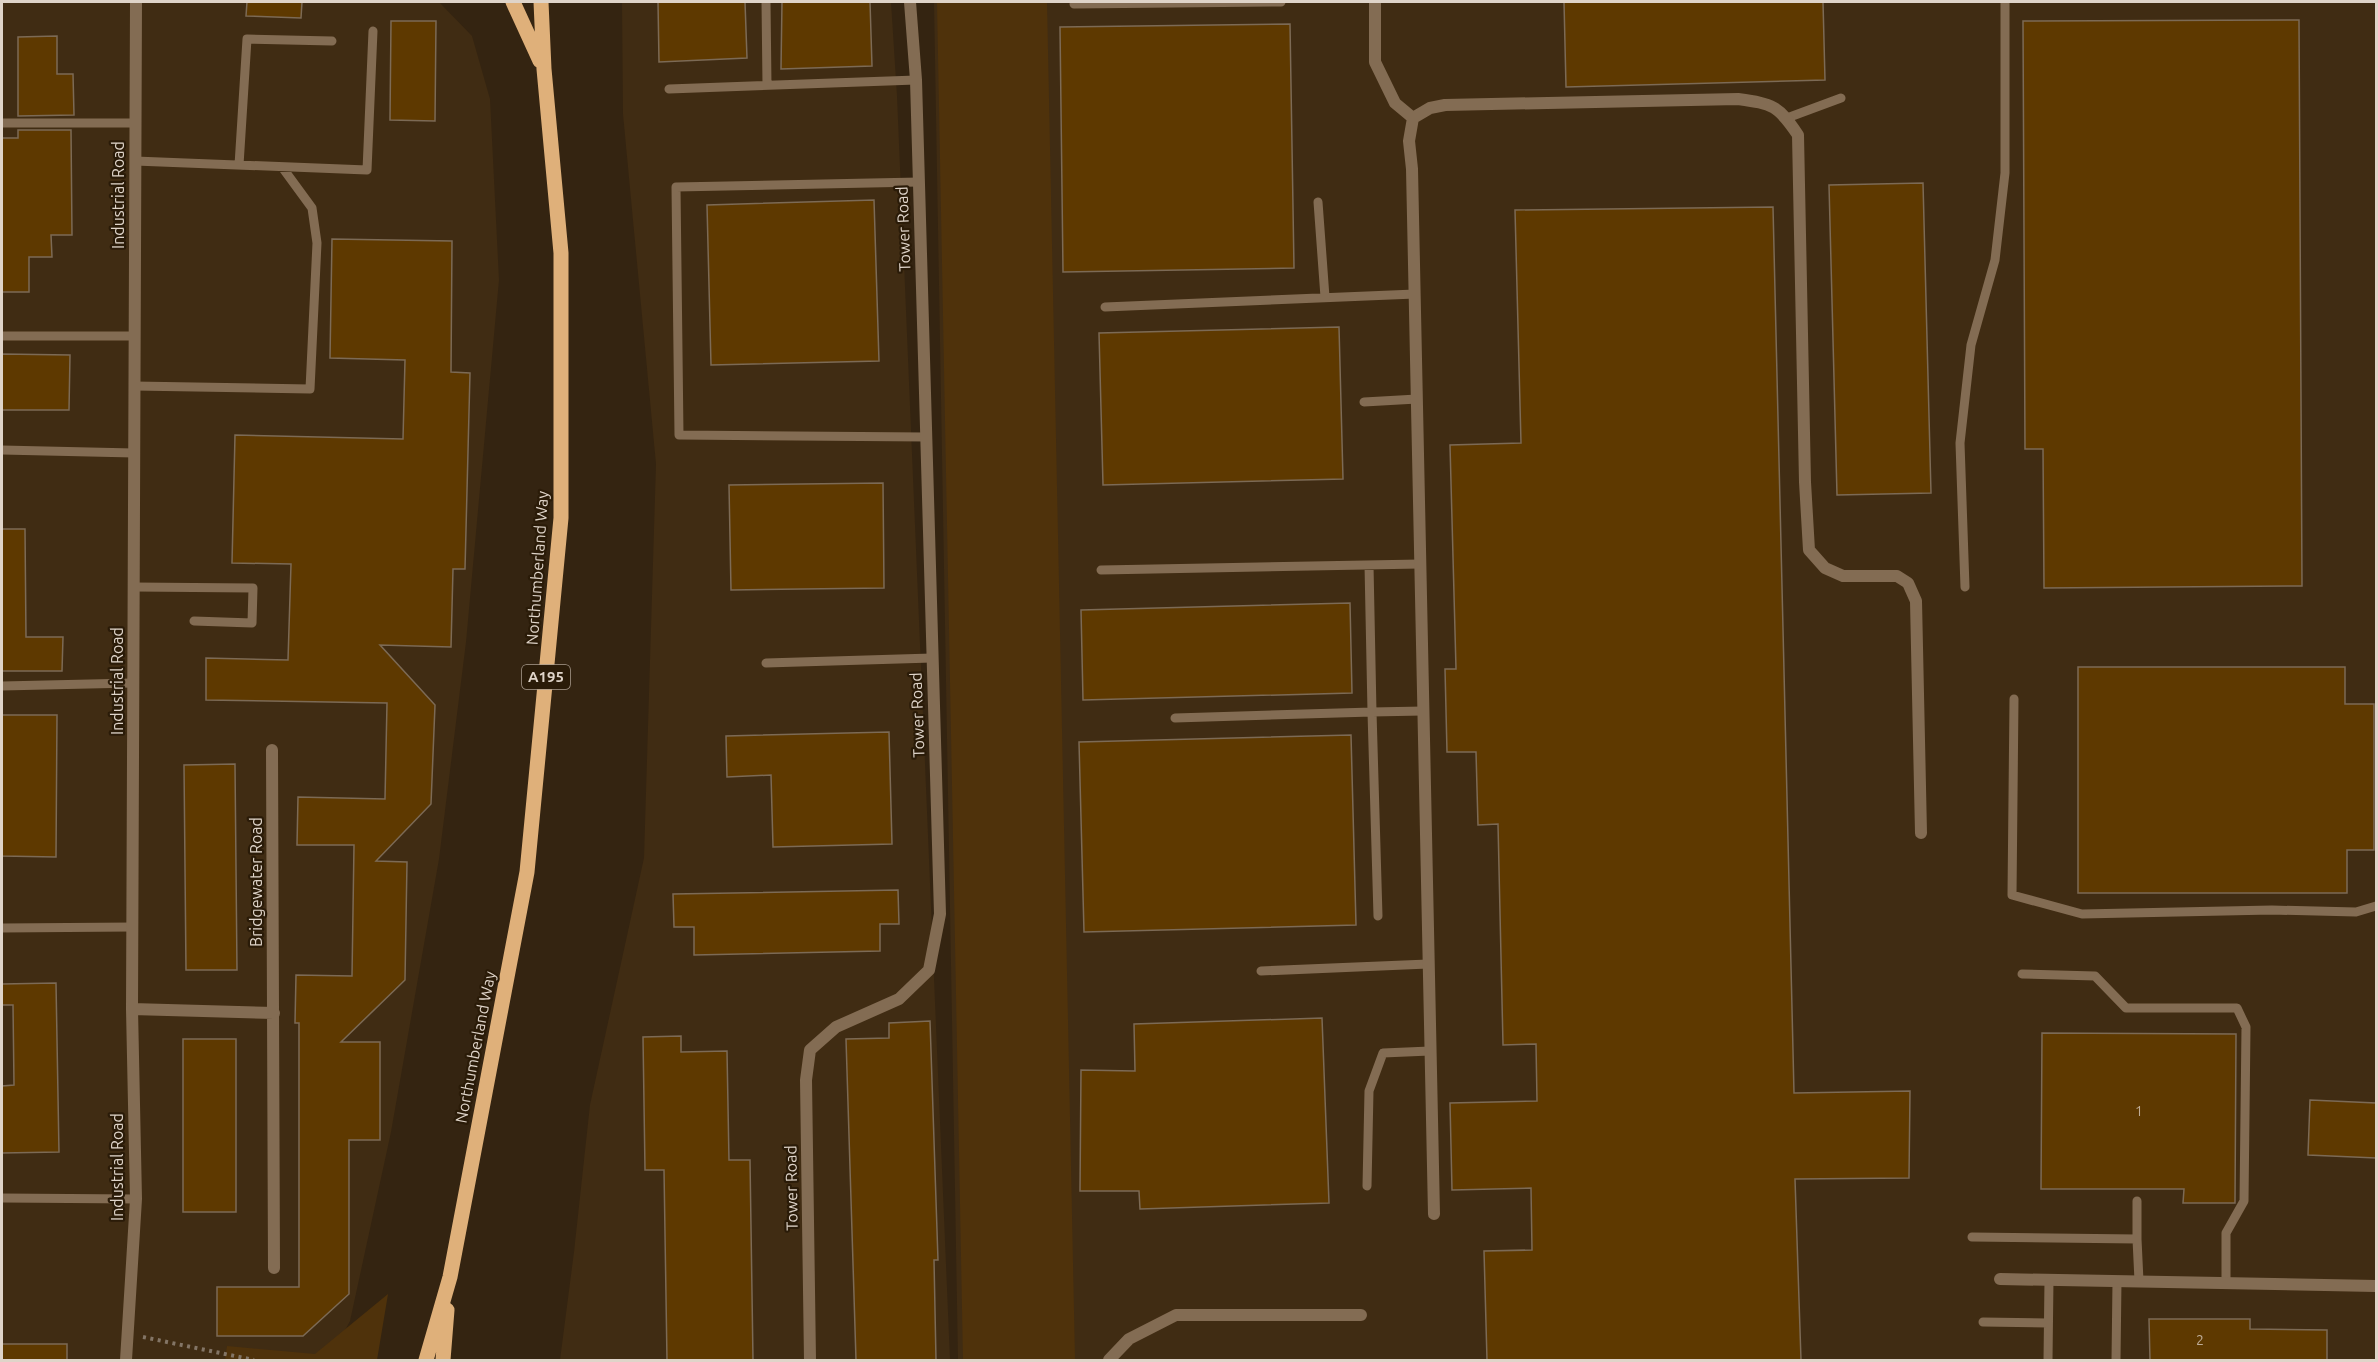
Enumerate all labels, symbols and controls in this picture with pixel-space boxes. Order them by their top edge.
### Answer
street label: Industrial Road [109,141,127,249]
street label: Tower Road [893,186,913,272]
street label: Northumberland Way [523,490,551,646]
street label: Industrial Road [108,627,126,735]
road number: A195 [522,665,570,689]
street label: Tower Road [907,672,927,758]
street label: Bridgewater Road [247,817,265,947]
street label: Northumberland Way [451,969,499,1125]
house number: 1 [2135,1103,2143,1119]
street label: Industrial Road [108,1113,126,1221]
street label: Tower Road [781,1145,801,1231]
house number: 2 [2196,1332,2204,1348]

